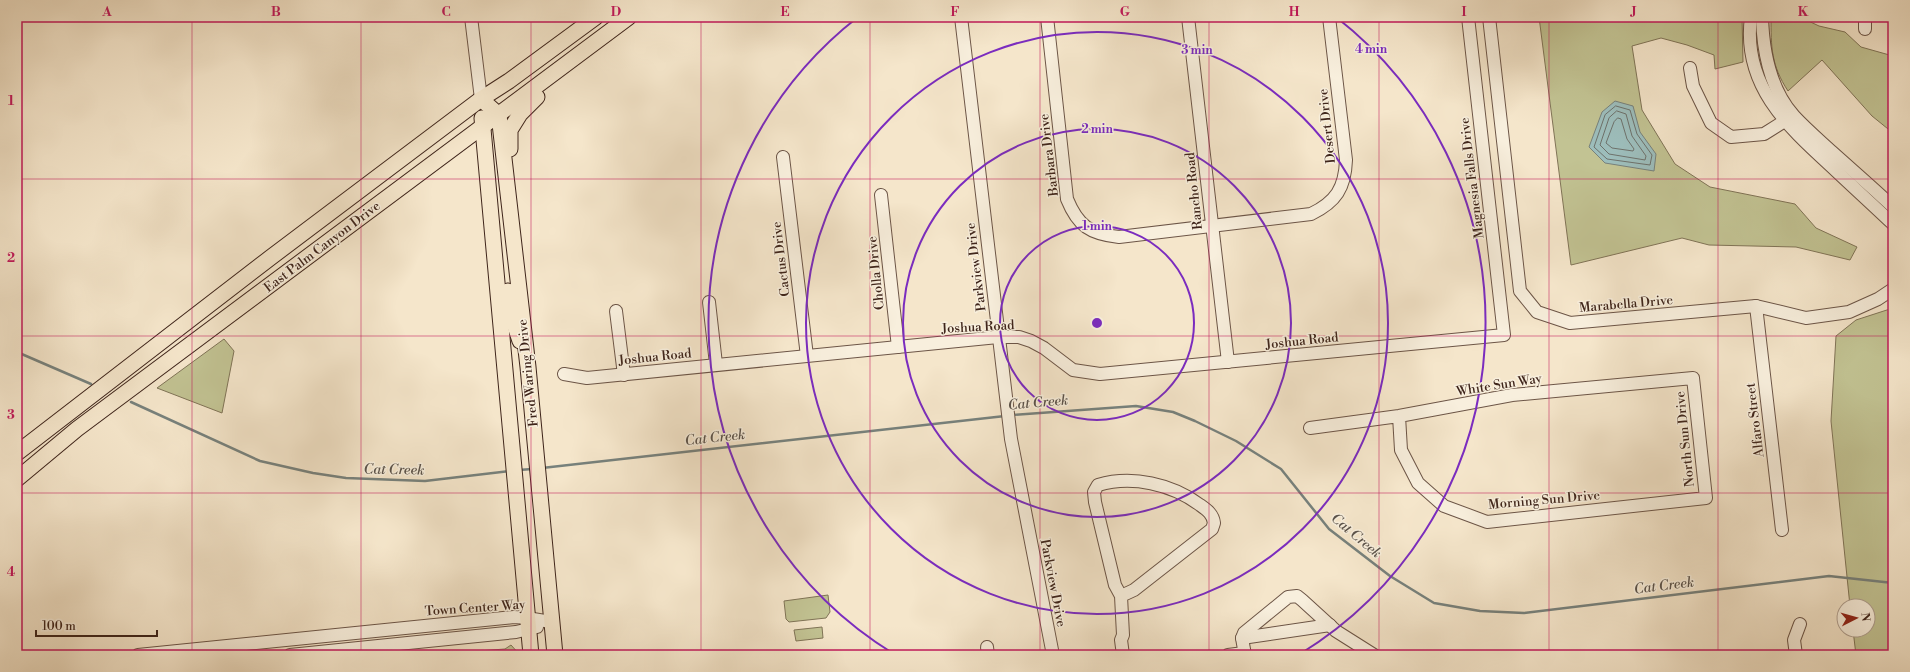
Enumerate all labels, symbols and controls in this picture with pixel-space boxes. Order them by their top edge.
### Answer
text: A [101,4,112,20]
text: B [271,4,281,20]
text: C [441,4,451,20]
text: D [611,4,621,20]
text: E [780,4,790,20]
text: F [950,4,960,20]
text: G [1120,4,1131,20]
text: H [1289,4,1300,20]
text: I [1461,4,1467,20]
text: J [1629,4,1637,20]
text: K [1798,4,1809,20]
text: 4 min [1355,42,1388,57]
text: 3 min [1181,43,1213,58]
street label: Desert Drive [1315,87,1339,164]
text: 1 [8,93,15,109]
street label: Barbara Drive [1036,112,1062,198]
street label: Magnesia Falls Drive [1457,116,1487,239]
text: 2 min [1081,122,1113,137]
street label: Rancho Road [1182,151,1206,231]
street label: East Palm Canyon Drive [261,198,384,296]
text: 1 min [1082,219,1113,234]
street label: Cactus Drive [768,220,794,297]
street label: Parkview Drive [963,221,989,312]
street label: Cholla Drive [864,235,888,311]
text: 2 [7,250,15,266]
street label: Marabella Drive [1578,292,1674,316]
centre of rings [1090,316,1104,330]
street label: Joshua Road [940,317,1016,337]
street label: Fred Waring Drive [514,318,542,428]
street label: Joshua Road [1264,329,1340,353]
street label: Joshua Road [617,345,693,369]
street label: White Sun Way [1454,370,1544,400]
street label: Alfaro Street [1742,382,1768,459]
street label: North Sun Drive [1672,390,1698,488]
water label: Cat Creek [1007,391,1069,415]
text: 3 [7,407,15,423]
water label: Cat Creek [684,426,746,450]
water label: Cat Creek [364,460,424,480]
street label: Morning Sun Drive [1487,487,1601,513]
water label: Cat Creek [1327,510,1385,562]
street label: Parkview Drive [1037,538,1069,629]
text: 4 [7,564,16,580]
water label: Cat Creek [1633,573,1695,599]
street label: Town Center Way [424,596,526,619]
north arrow [1836,598,1876,638]
scale bar [36,612,157,638]
text: N [1858,612,1872,622]
text: 100 m [42,619,76,634]

